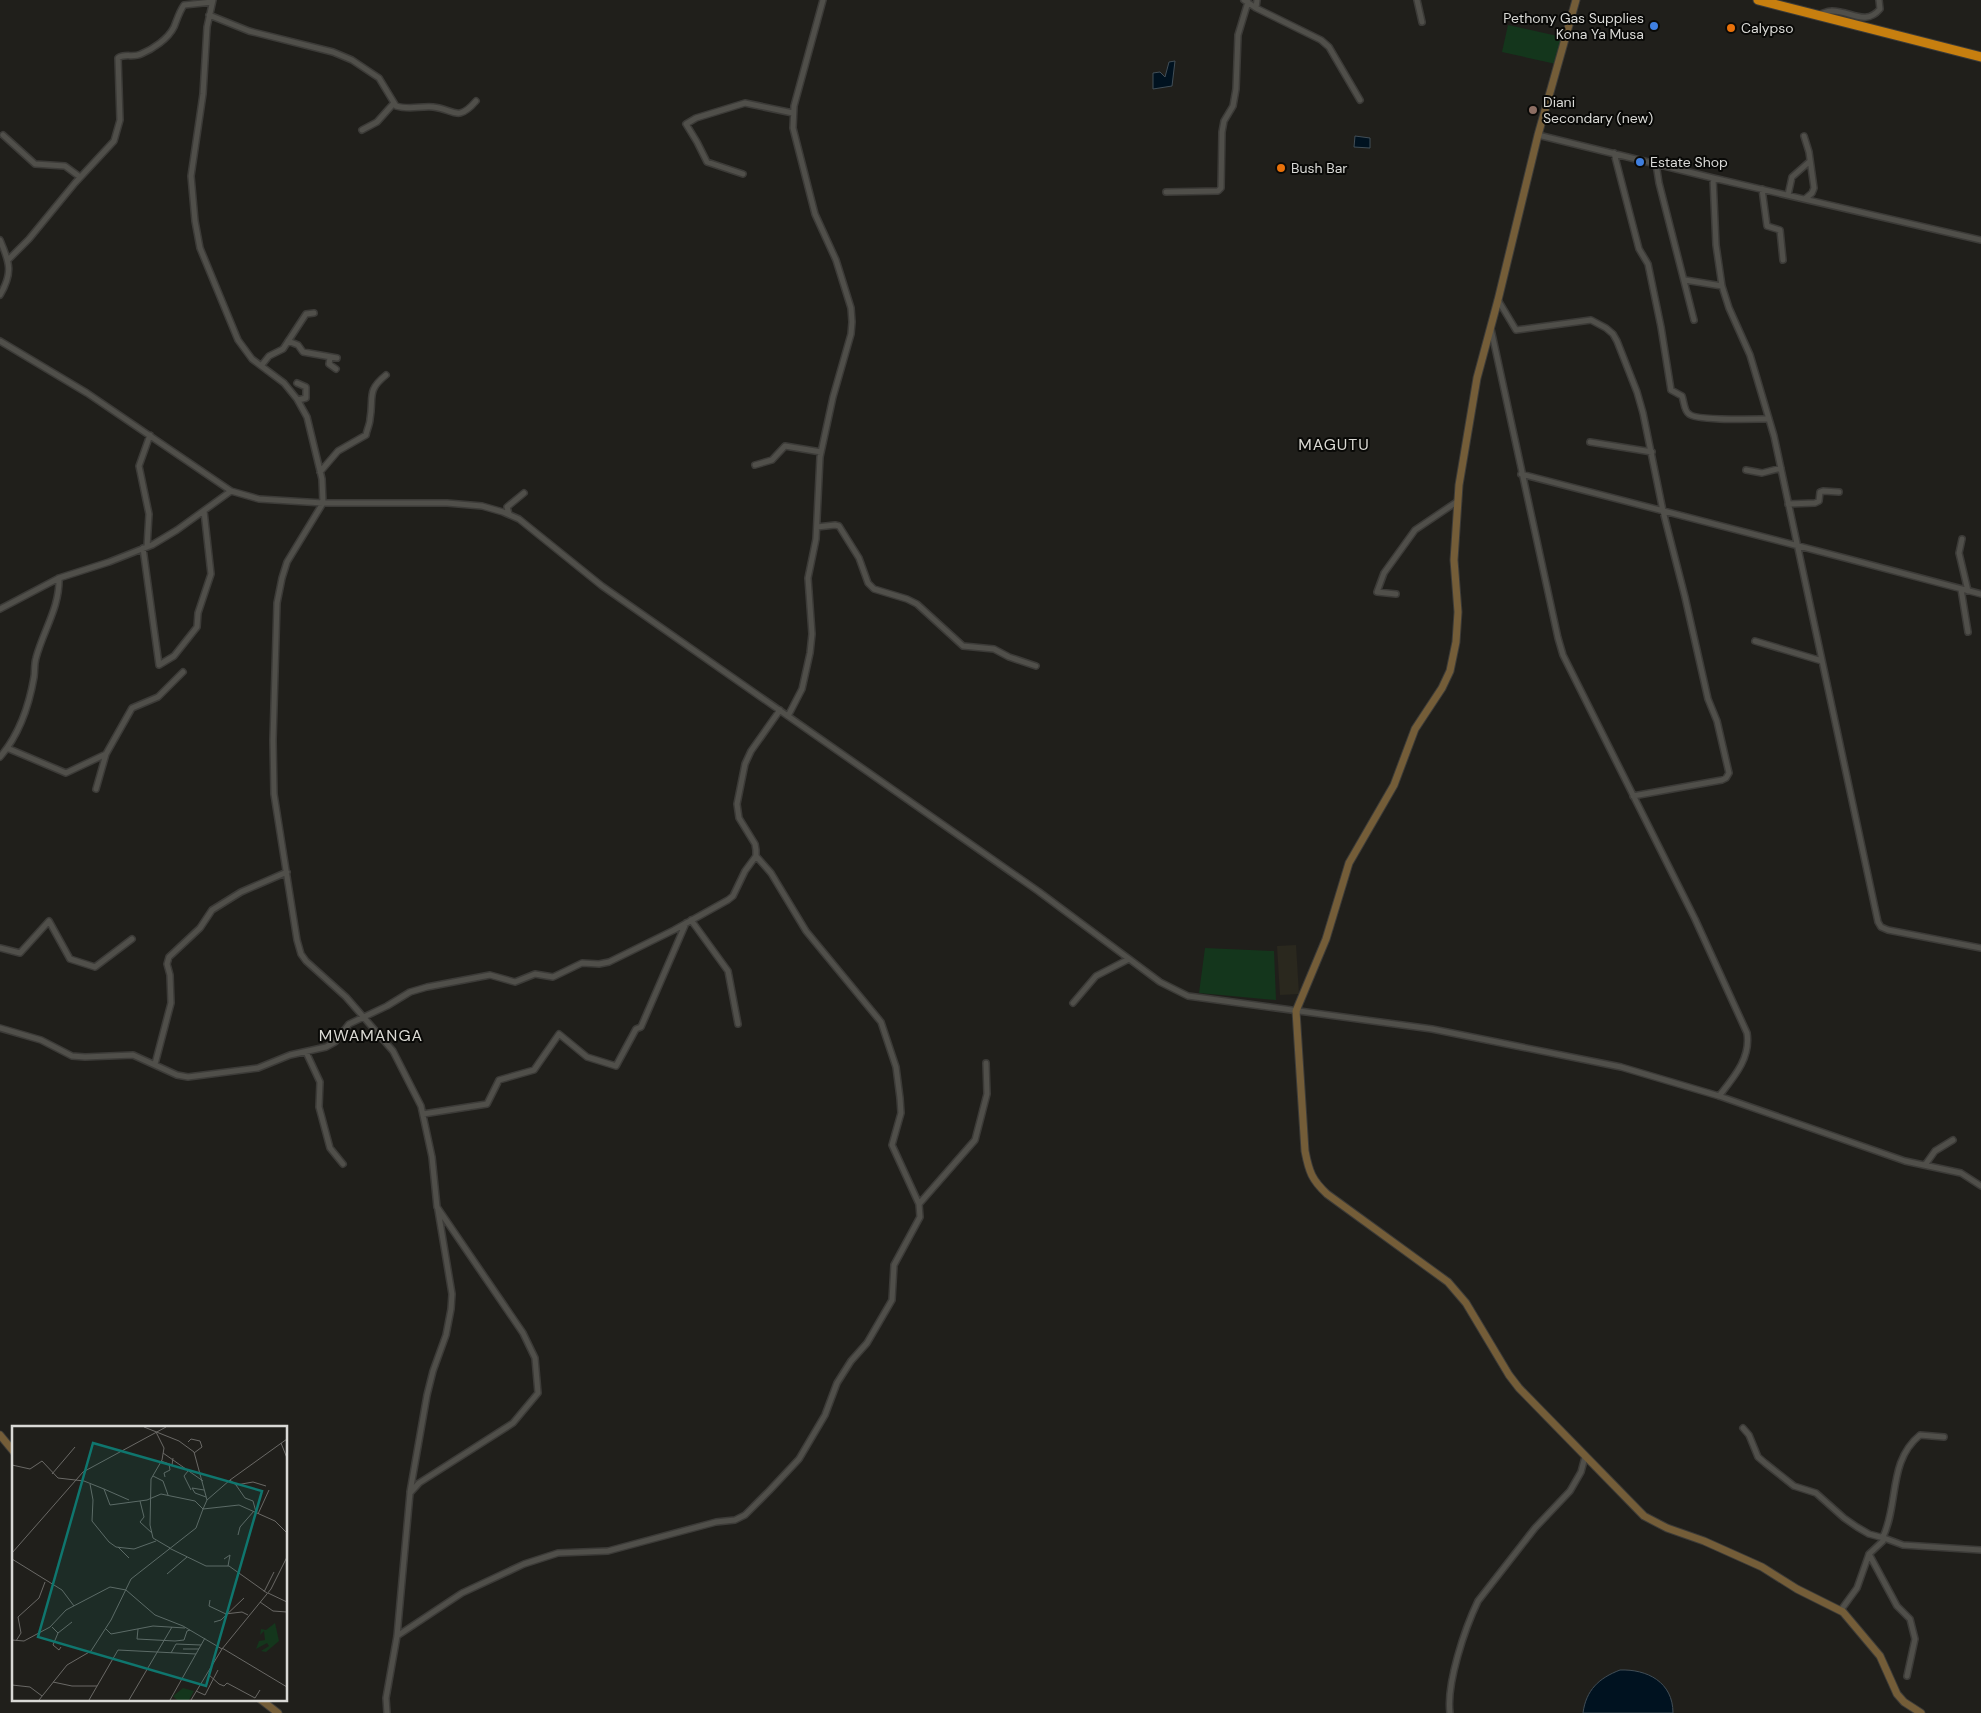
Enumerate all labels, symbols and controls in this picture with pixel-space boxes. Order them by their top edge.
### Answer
place label: Pethony Gas Supplies Kona Ya Musa [1503,9,1644,43]
place label: Calypso [1741,19,1794,37]
marker: Pethony Gas Supplies Kona Ya Musa [1648,20,1660,32]
marker: Calypso [1725,22,1737,34]
place label: Diani Secondary (new) [1543,93,1653,127]
marker: Diani Secondary (new) [1527,104,1539,116]
place label: Estate Shop [1650,153,1728,171]
marker: Estate Shop [1634,156,1646,168]
place label: Bush Bar [1291,159,1348,177]
marker: Bush Bar [1275,162,1287,174]
district label: MAGUTU [1298,434,1370,455]
district label: MWAMANGA [319,1025,423,1046]
inset map [12,1426,288,1700]

